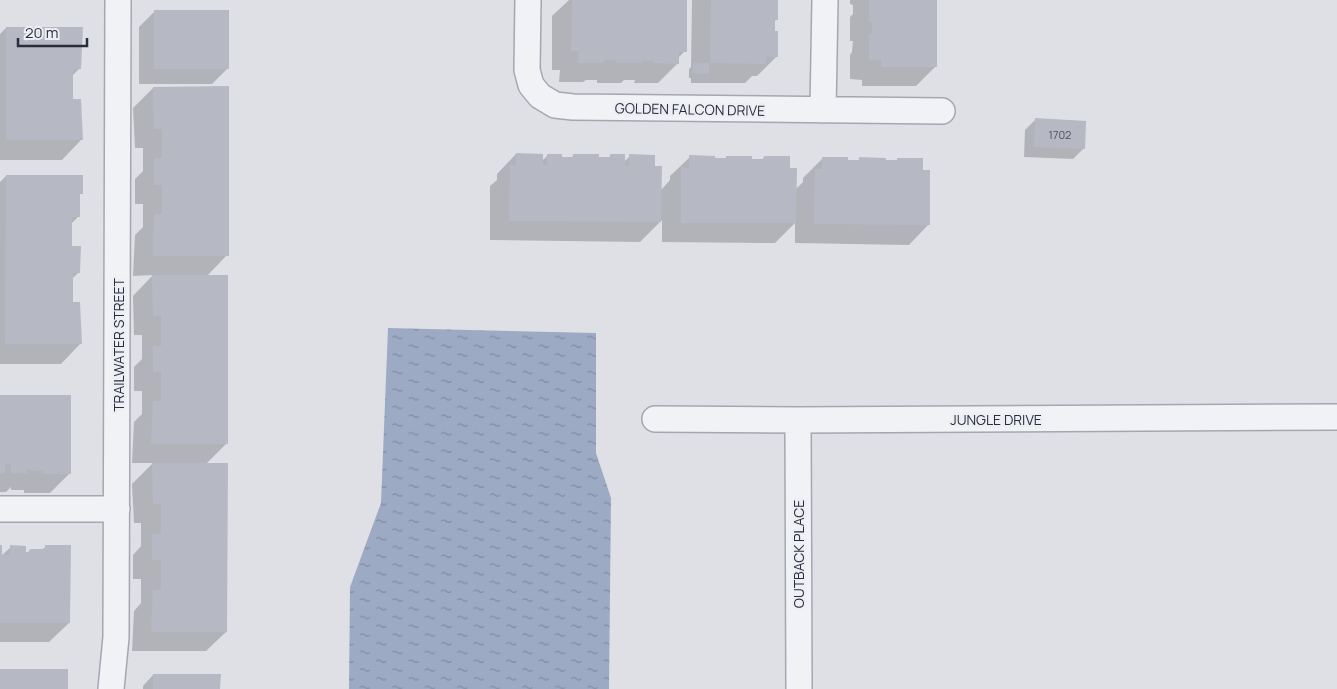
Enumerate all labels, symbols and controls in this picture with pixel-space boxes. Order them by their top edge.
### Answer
scale bar [18,15,86,47]
text: 20 m [25,22,58,43]
street label: GOLDEN FALCON DRIVE [615,98,765,120]
house number: 1702 [1049,127,1071,142]
street label: TRAILWATER STREET [109,278,128,412]
street label: JUNGLE DRIVE [950,410,1042,429]
street label: OUTBACK PLACE [789,500,808,608]

